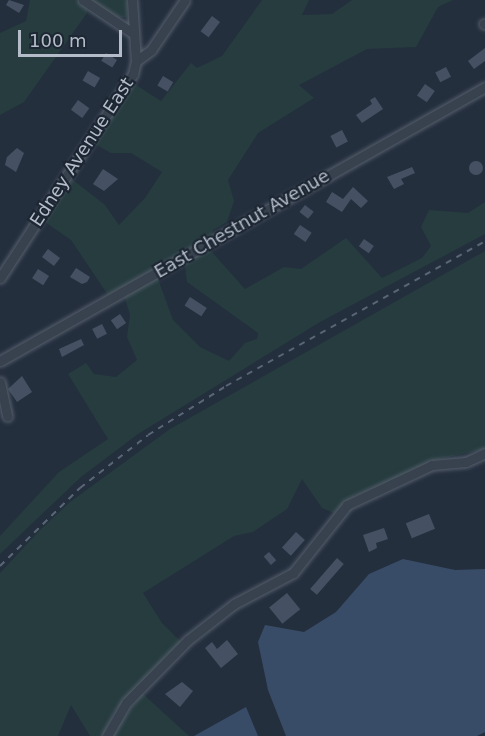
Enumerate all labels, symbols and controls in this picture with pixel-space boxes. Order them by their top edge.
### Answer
scale bar [21,18,124,56]
text: 100 m [29,30,87,51]
street label: Edney Avenue East [26,74,138,230]
street label: East Chestnut Avenue [151,165,333,283]

